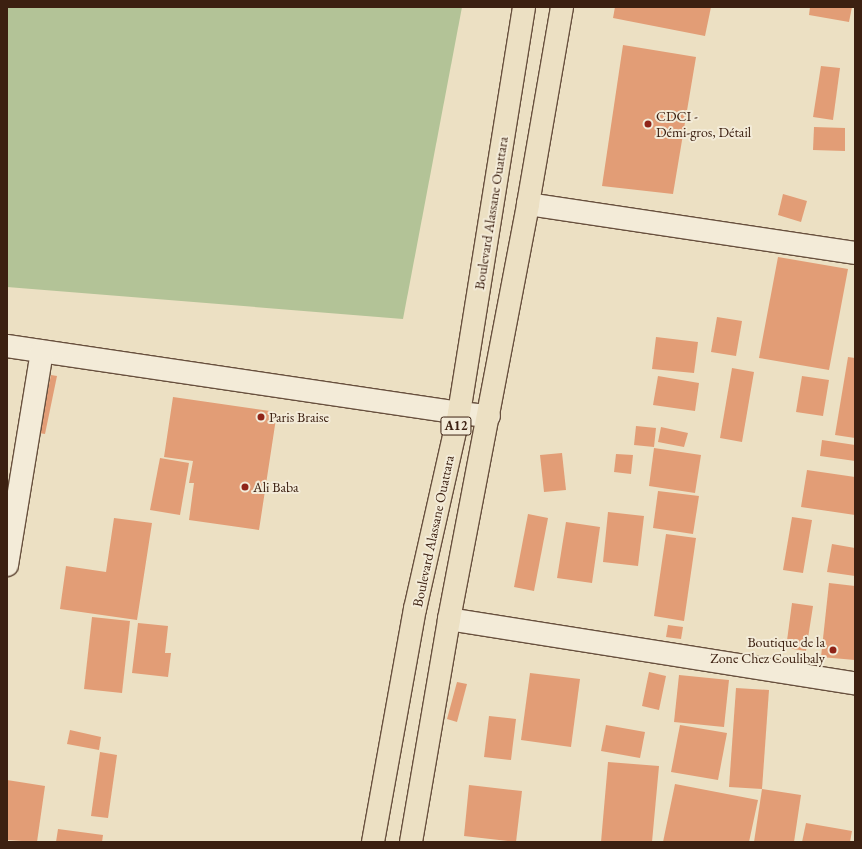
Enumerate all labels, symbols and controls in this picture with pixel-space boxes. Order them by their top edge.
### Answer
place label: CDCI - Démi-gros, Détail [656,108,751,140]
marker: CDCI - Démi-gros, Détail [643,119,653,129]
street label: Boulevard Alassane Ouattara [471,135,511,291]
place label: Paris Braise [269,409,329,425]
marker: Paris Braise [256,412,266,422]
road number: A12 [440,415,472,437]
street label: Boulevard Alassane Ouattara [409,454,457,608]
place label: Ali Baba [253,479,299,495]
marker: Ali Baba [240,482,250,492]
place label: Boutique de la Zone Chez Coulibaly [710,634,825,666]
marker: Boutique de la Zone Chez Coulibaly [828,645,838,655]

